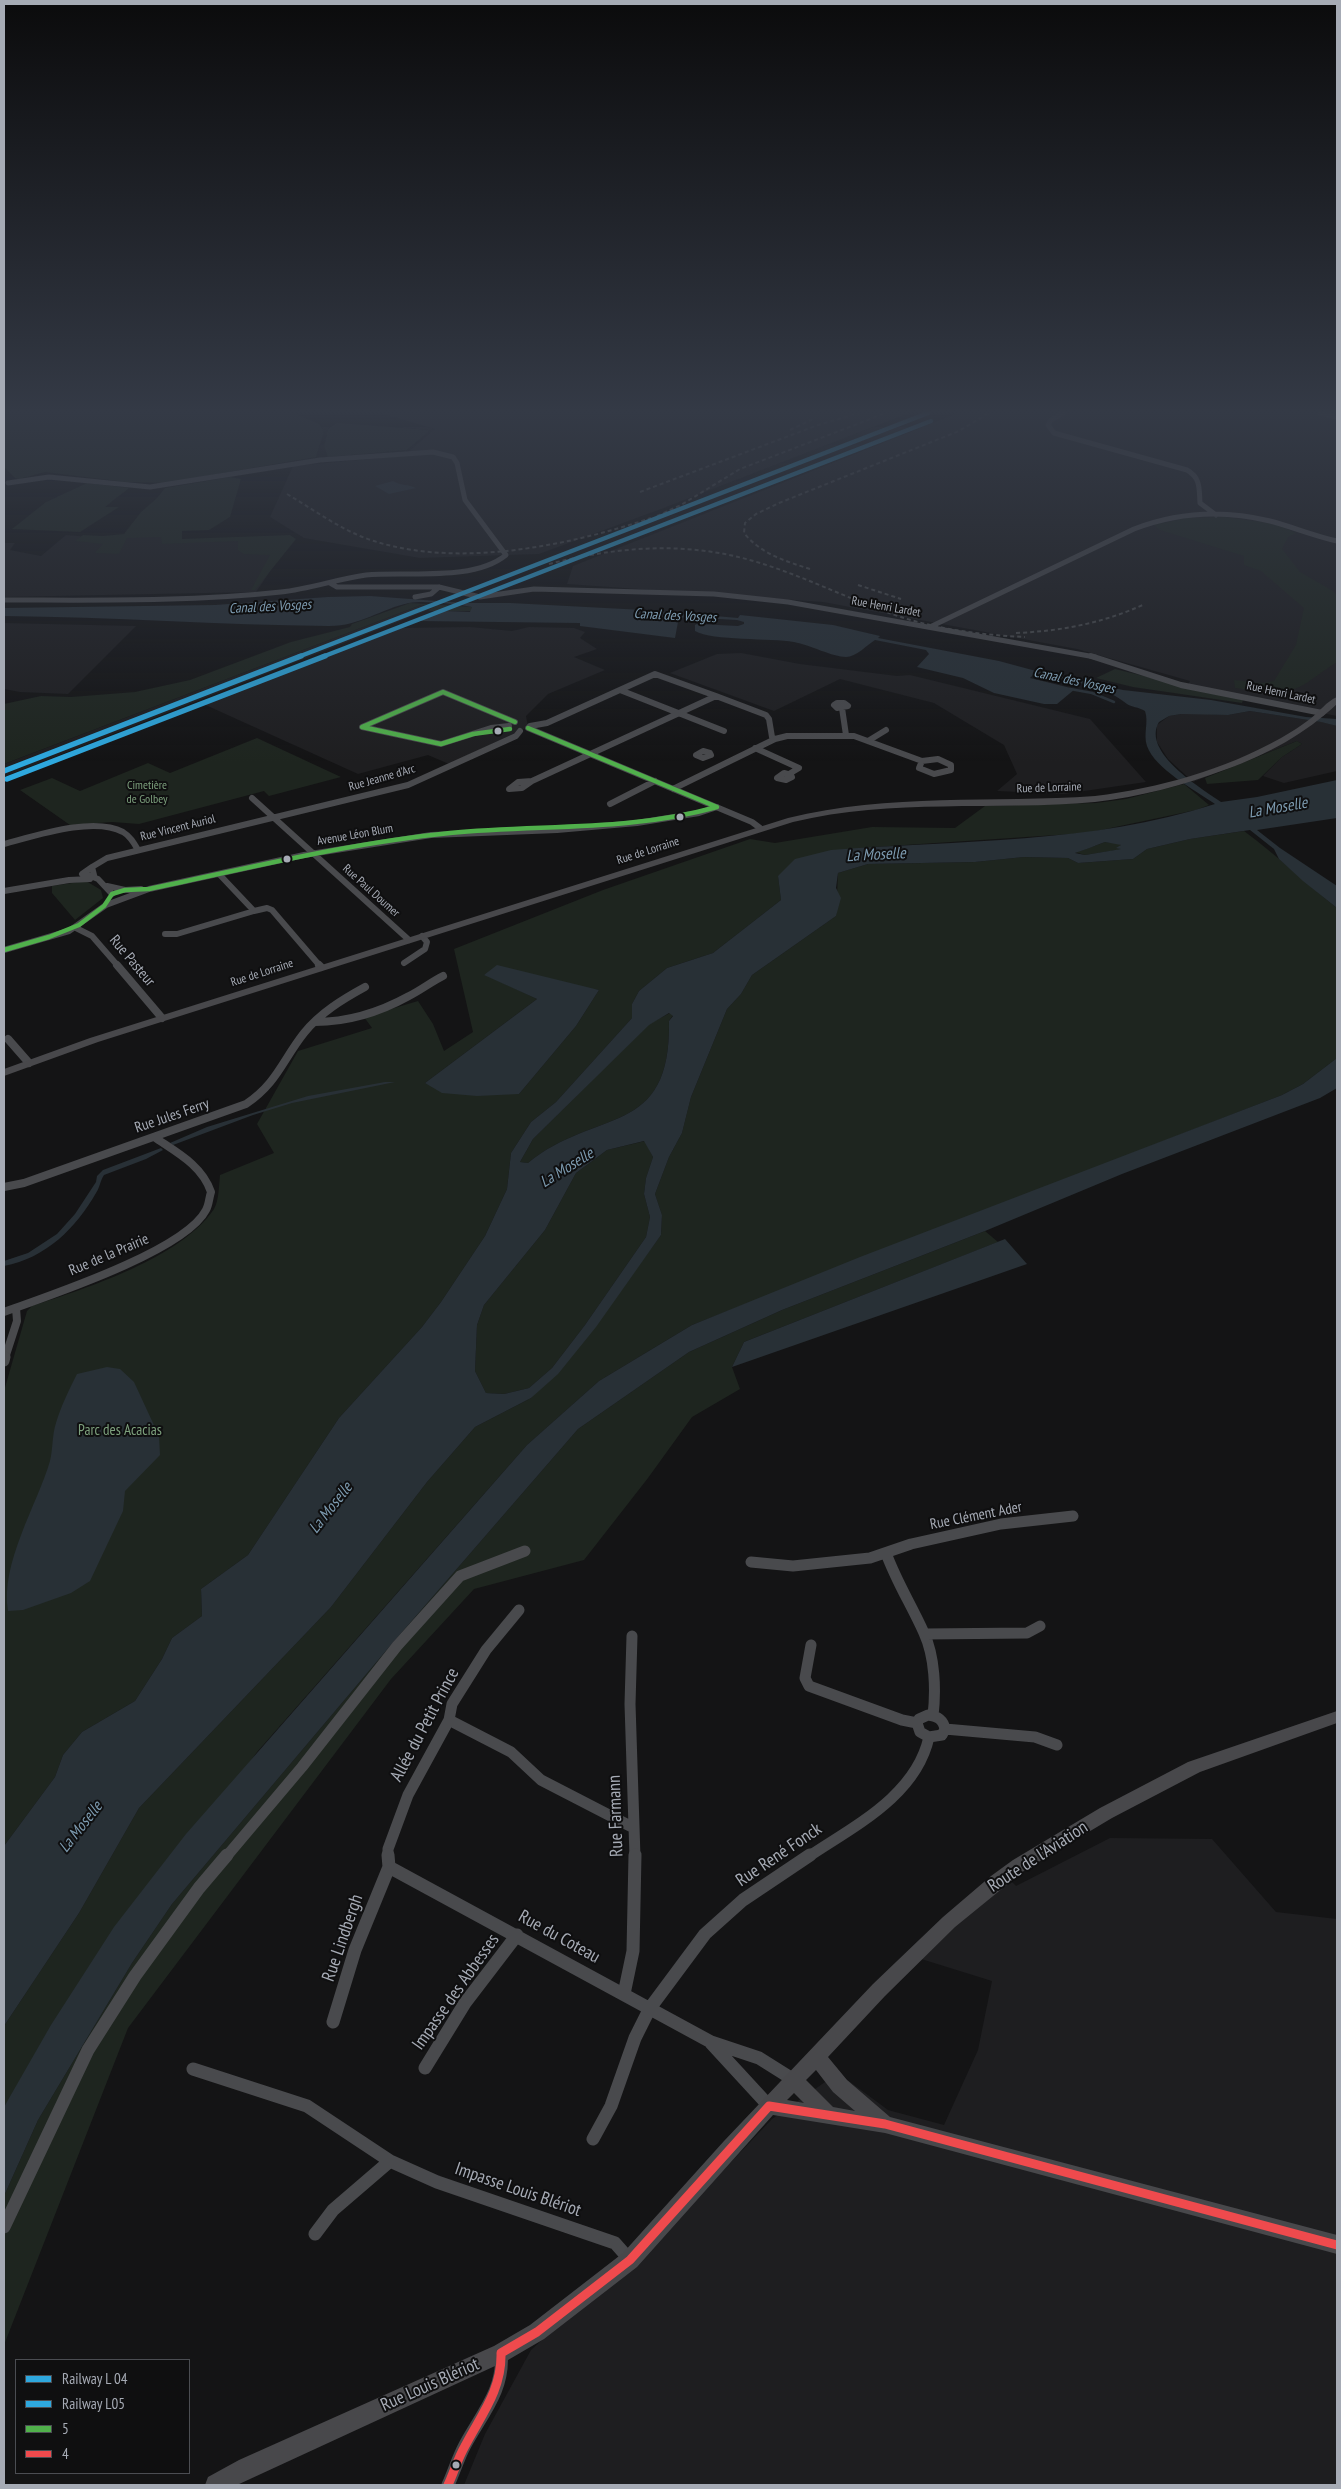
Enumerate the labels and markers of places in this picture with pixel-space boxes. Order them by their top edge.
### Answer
unlabelled marker [493,726,503,736]
unlabelled marker [675,812,685,822]
unlabelled marker [282,854,292,864]
unlabelled marker [451,2460,461,2470]

